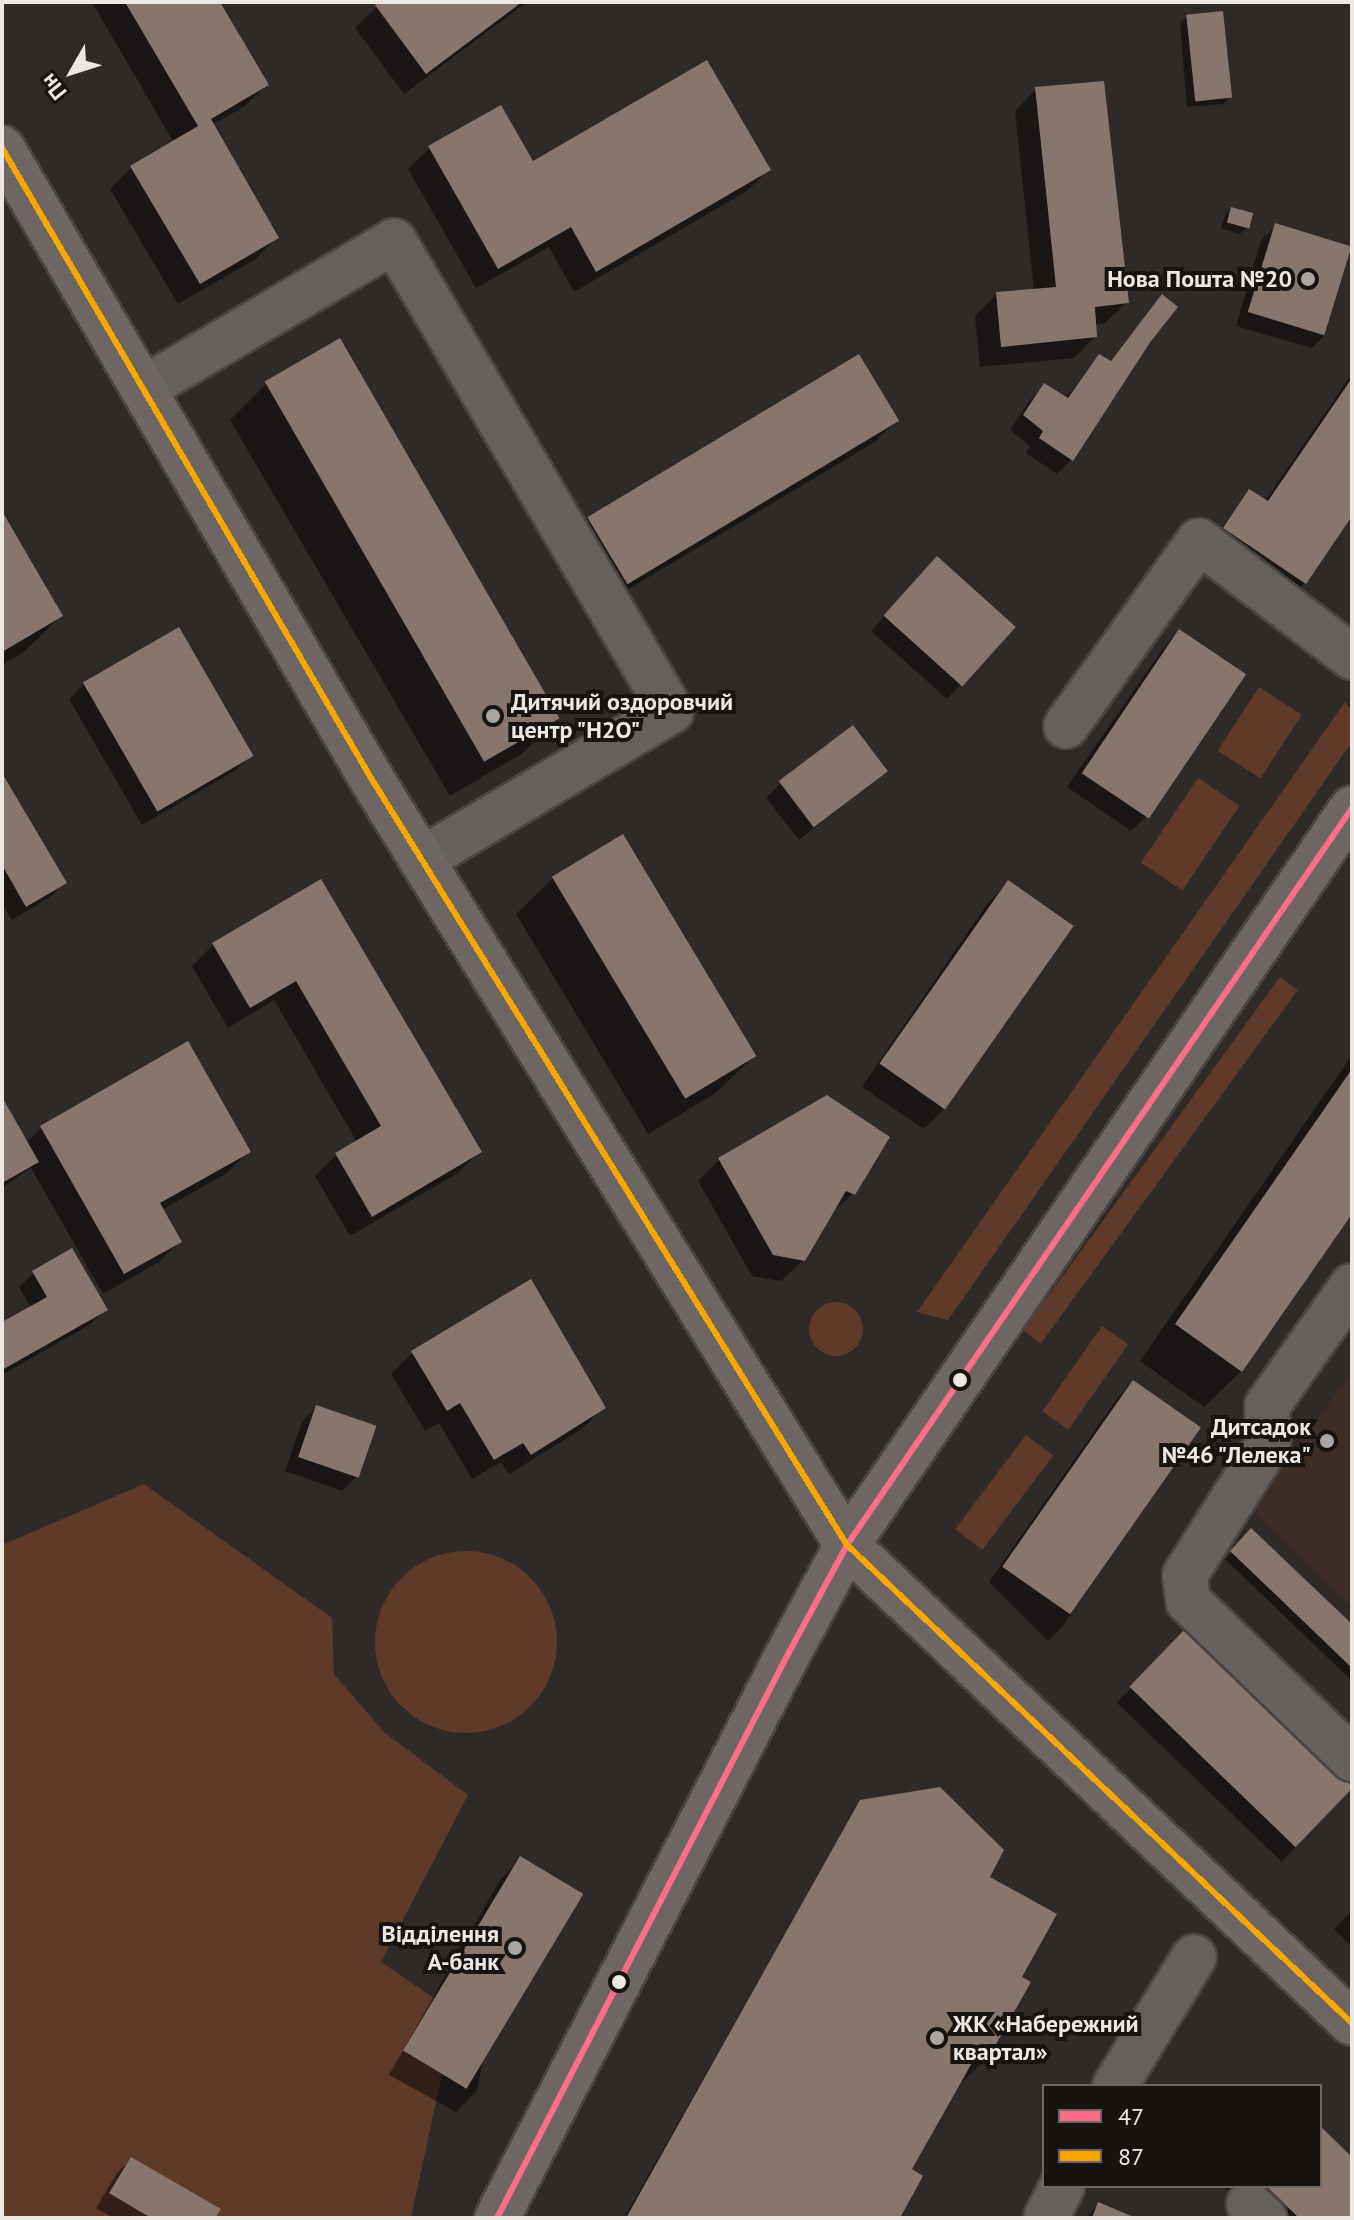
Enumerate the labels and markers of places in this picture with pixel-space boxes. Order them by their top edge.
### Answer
place label: Нова Пошта №20 [1107,265,1292,293]
marker: Нова Пошта №20 [1299,270,1317,288]
place label: Дитячий оздоровчий центр "H2O" [511,688,733,744]
marker: Дитячий оздоровчий центр "H2O" [482,705,504,727]
unlabelled marker [952,1372,968,1388]
place label: Дитсадок №46 "Лелека" [1160,1413,1311,1469]
marker: Дитсадок №46 "Лелека" [1318,1432,1336,1450]
place label: Відділення А-банк [382,1920,499,1976]
marker: Відділення А-банк [506,1939,524,1957]
unlabelled marker [611,1974,627,1990]
place label: ЖК «Набережний квартал» [953,2010,1139,2066]
marker: ЖК «Набережний квартал» [928,2029,946,2047]

